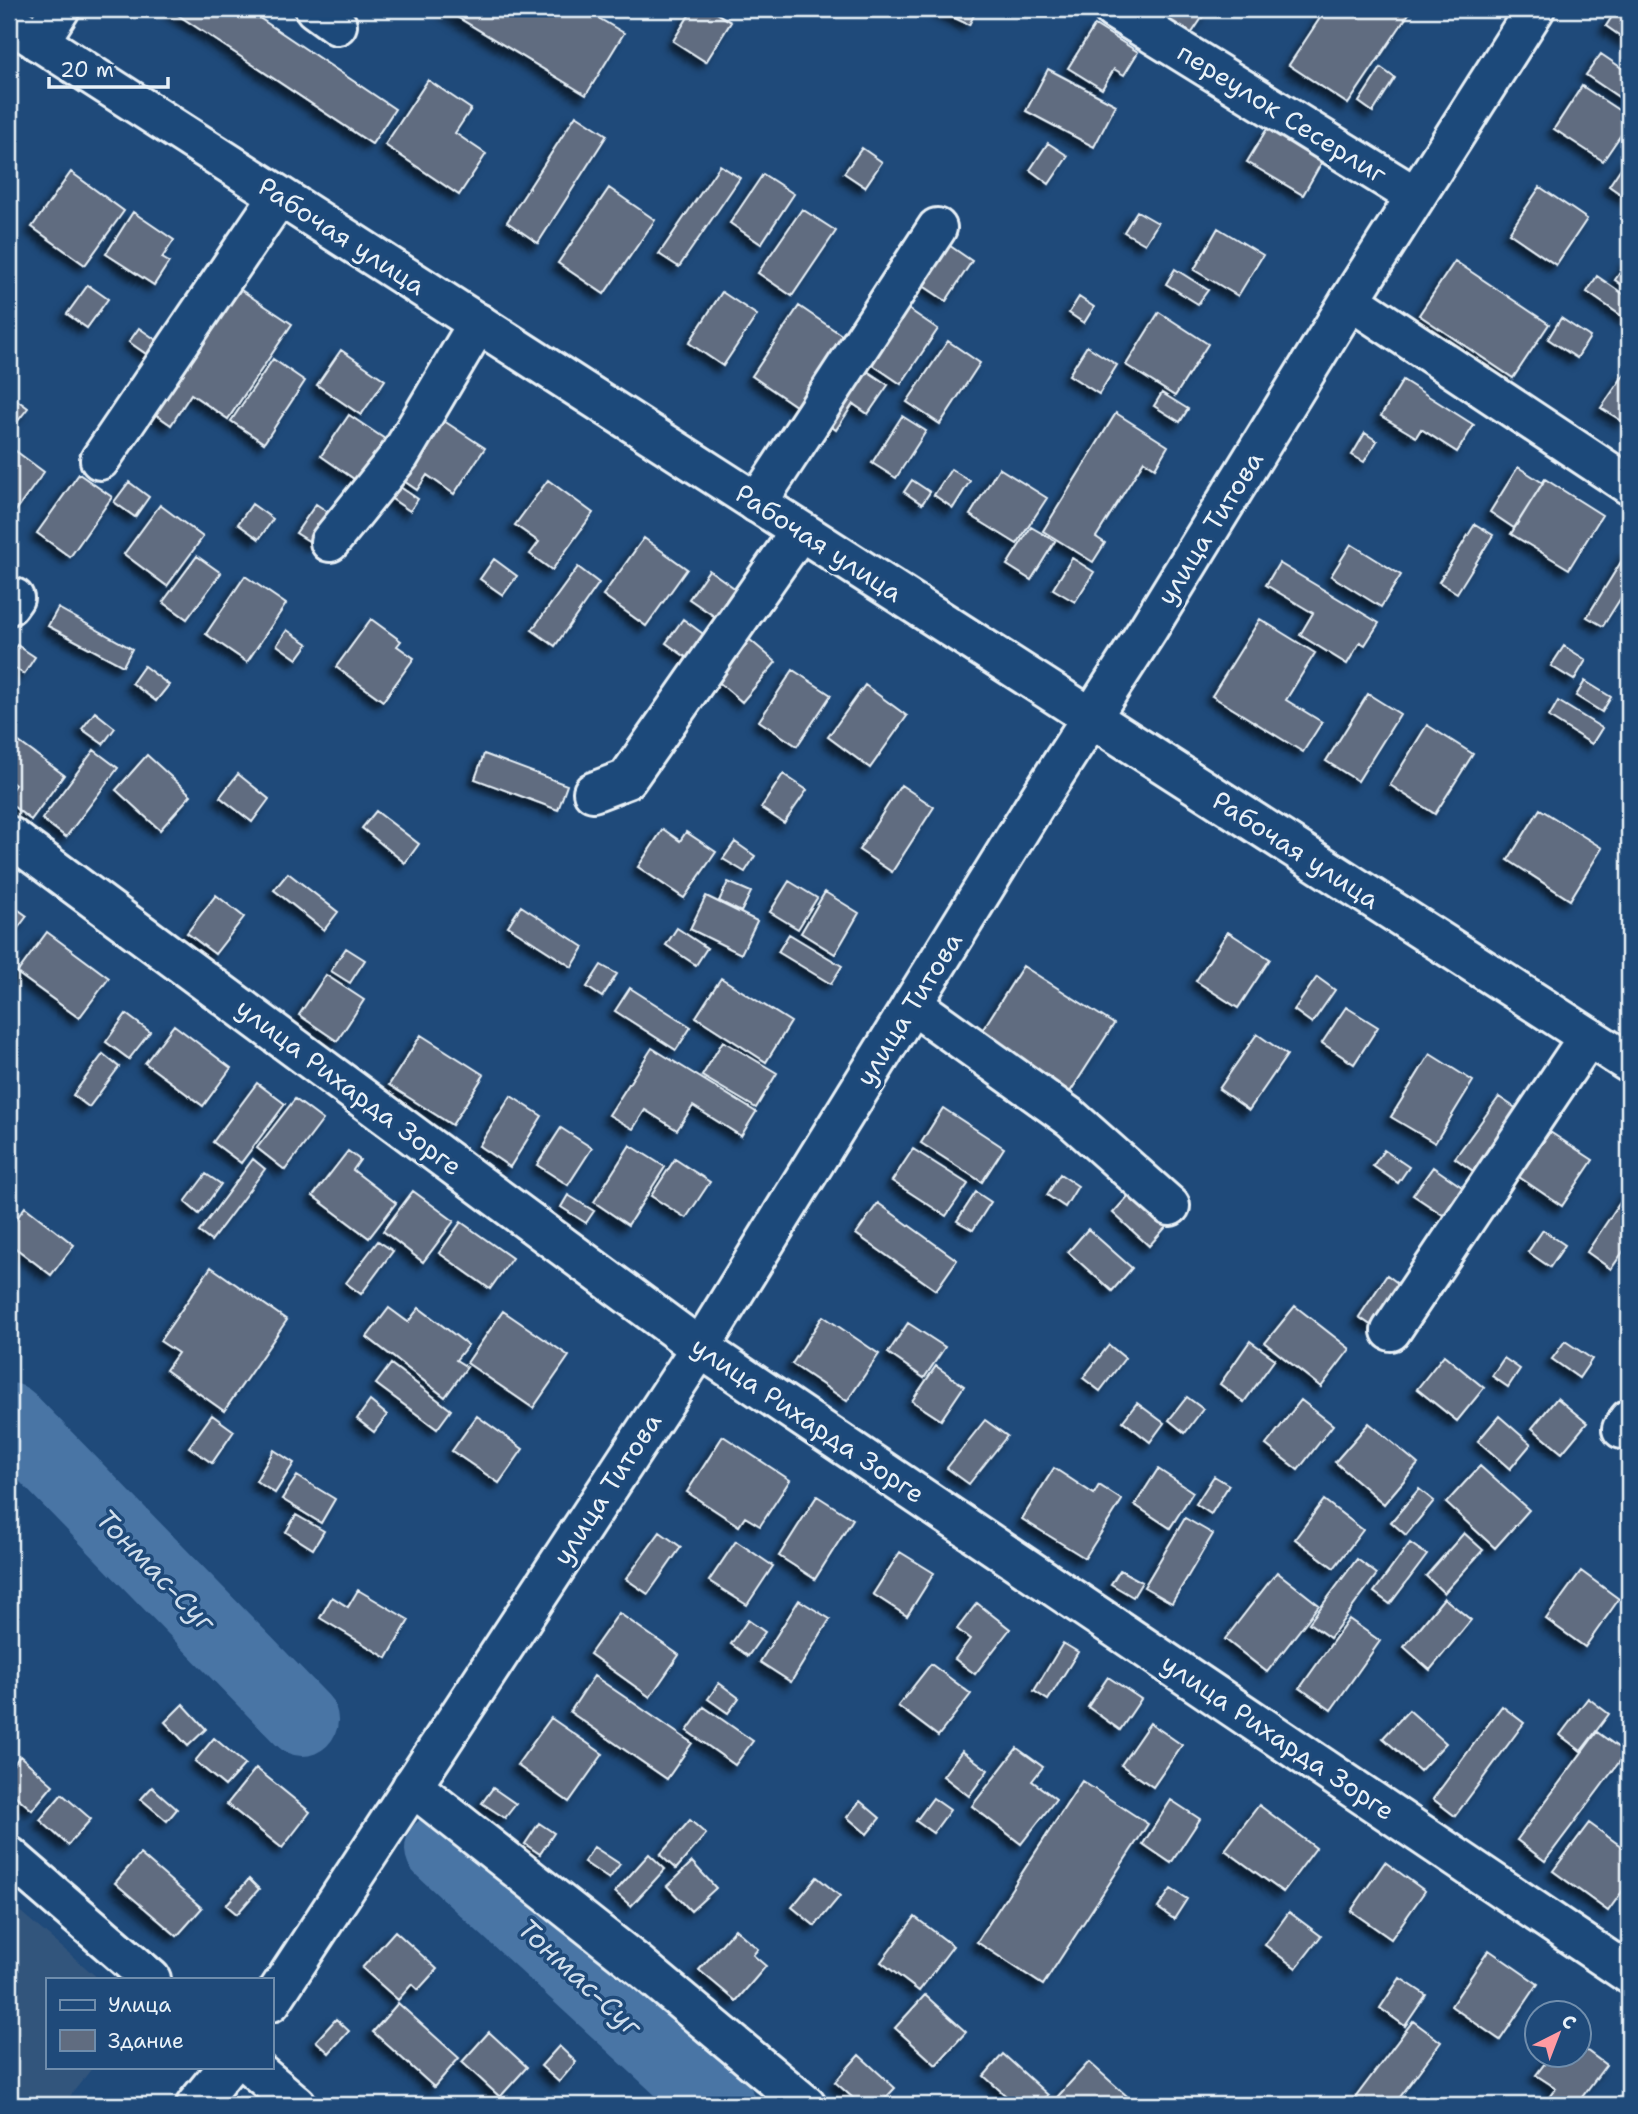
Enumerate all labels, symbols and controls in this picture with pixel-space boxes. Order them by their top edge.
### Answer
street label: переулок Сесерлиг [1171,34,1394,191]
scale bar [49,46,168,90]
text: 20 m [60,56,114,84]
street label: Рабочая улица [252,168,433,303]
street label: улица Титова [1148,444,1271,611]
street label: Рабочая улица [729,475,910,610]
street label: Рабочая улица [1206,782,1387,917]
street label: улица Титова [847,925,970,1092]
street label: улица Рихарда Зорге [229,990,469,1183]
street label: улица Рихарда Зорге [685,1328,932,1511]
street label: улица Титова [544,1406,669,1572]
water label: Тонмас-Суг [88,1500,225,1641]
street label: улица Рихарда Зорге [1155,1645,1402,1828]
water label: Тонмас-Суг [510,1909,652,2046]
legend [46,1978,273,2068]
text: Улица [108,1991,171,2019]
north arrow [1522,1998,1592,2068]
text: С [1556,2009,1582,2035]
text: Здание [108,2027,184,2055]

